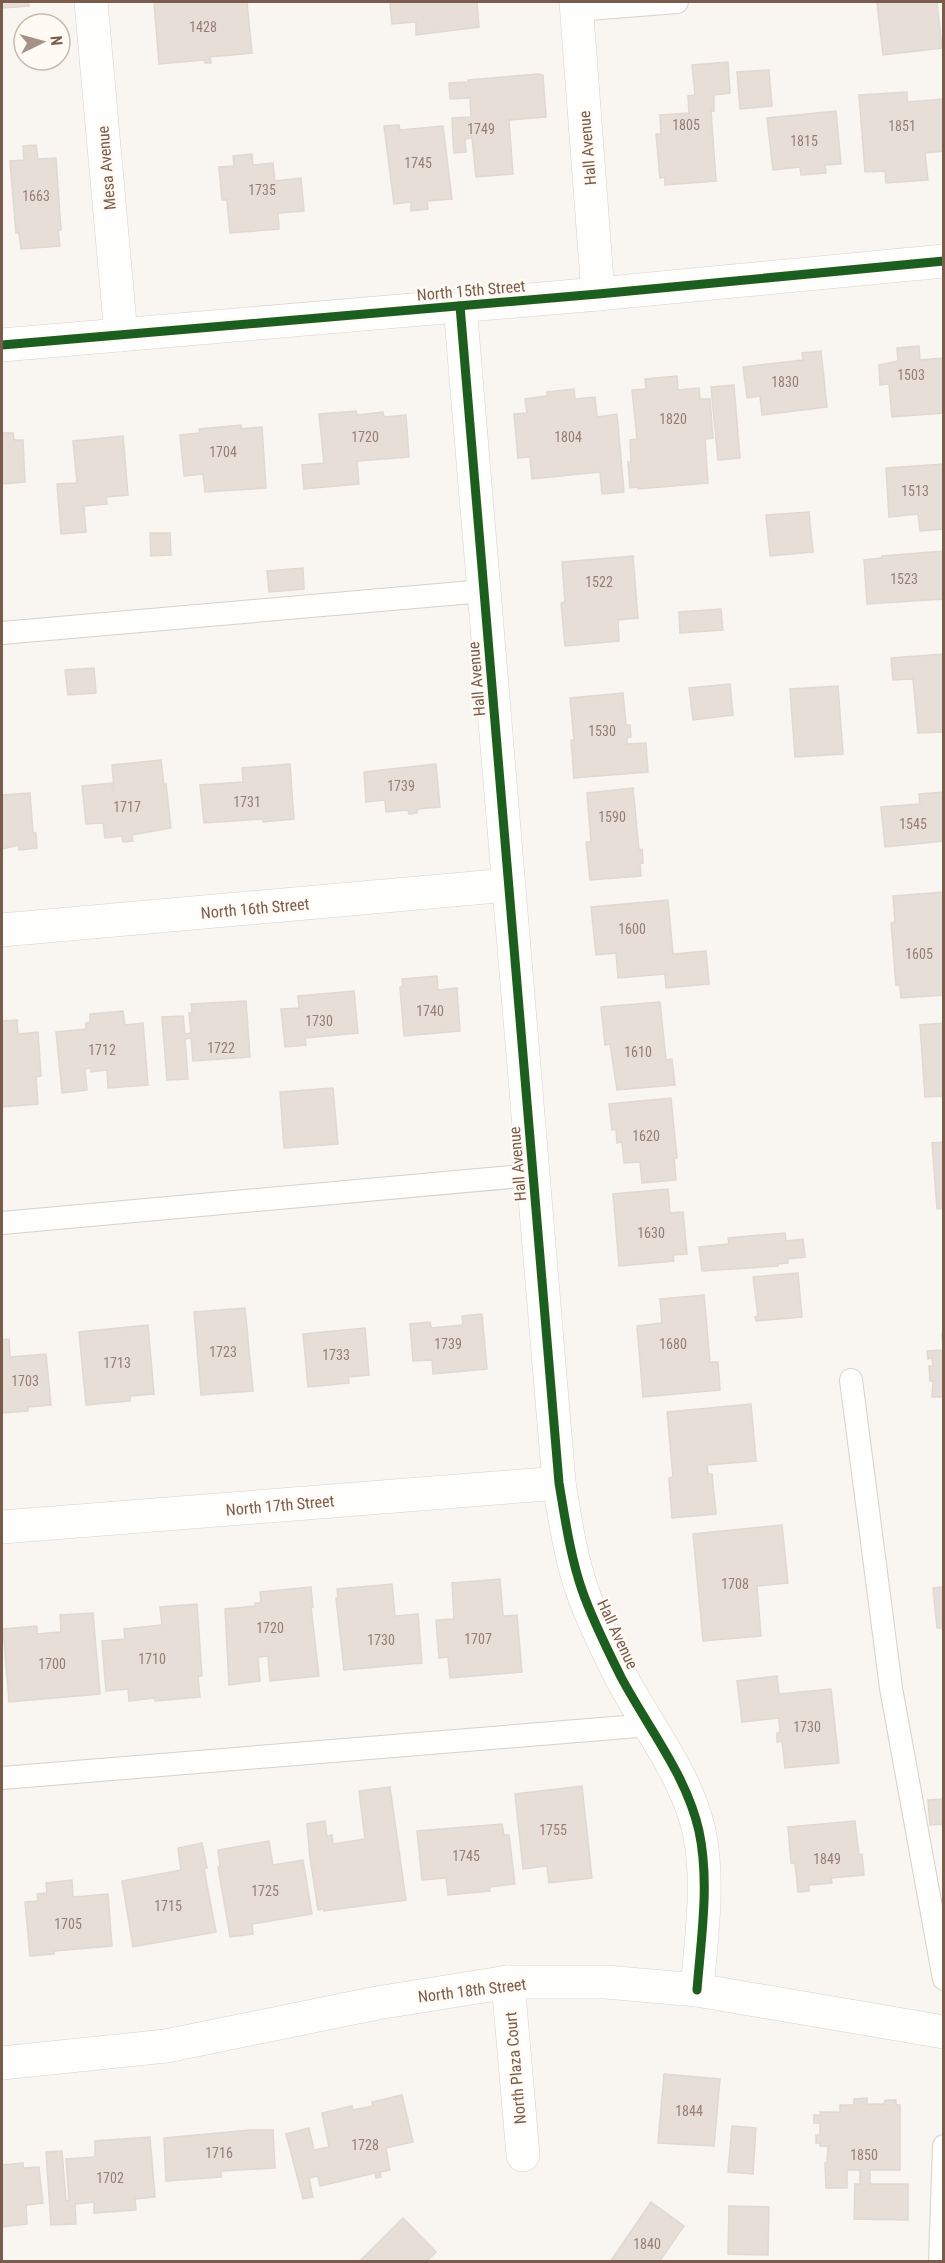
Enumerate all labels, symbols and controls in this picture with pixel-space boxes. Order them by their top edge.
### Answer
north arrow [12,12,72,72]
house number: 1428 [189,19,217,35]
text: N [47,35,66,46]
street label: Hall Avenue [575,110,600,186]
house number: 1805 [672,117,700,133]
house number: 1851 [888,118,916,134]
house number: 1749 [467,121,495,137]
street label: Mesa Avenue [93,125,120,211]
house number: 1815 [790,133,818,149]
house number: 1745 [404,155,432,171]
house number: 1735 [248,182,276,198]
house number: 1663 [22,188,50,204]
street label: North 15th Street [416,276,526,305]
house number: 1503 [897,367,925,383]
house number: 1830 [771,374,799,390]
house number: 1820 [659,411,687,427]
house number: 1720 [351,429,379,445]
house number: 1804 [554,429,582,445]
house number: 1704 [209,444,237,460]
house number: 1513 [901,483,929,499]
house number: 1523 [890,571,918,587]
house number: 1522 [585,574,613,590]
street label: Hall Avenue [464,641,489,717]
house number: 1530 [588,723,616,739]
house number: 1739 [387,778,415,794]
house number: 1731 [233,794,261,810]
house number: 1717 [113,799,141,815]
house number: 1590 [598,809,626,825]
house number: 1545 [899,816,927,832]
street label: North 16th Street [200,894,310,923]
house number: 1600 [618,921,646,937]
house number: 1605 [905,946,933,962]
house number: 1740 [416,1003,444,1019]
house number: 1730 [305,1013,333,1029]
house number: 1722 [207,1040,235,1056]
house number: 1712 [88,1042,116,1058]
house number: 1610 [624,1044,652,1060]
street label: Hall Avenue [505,1126,530,1202]
house number: 1620 [632,1128,660,1144]
house number: 1630 [637,1225,665,1241]
house number: 1739 [434,1336,462,1352]
house number: 1680 [659,1336,687,1352]
house number: 1723 [209,1344,237,1360]
house number: 1733 [322,1347,350,1363]
house number: 1713 [103,1355,131,1371]
house number: 1703 [11,1373,39,1389]
street label: North 17th Street [225,1491,335,1520]
house number: 1708 [721,1576,749,1592]
street label: Hall Avenue [593,1596,642,1672]
house number: 1720 [256,1620,284,1636]
house number: 1707 [464,1631,492,1647]
house number: 1730 [367,1632,395,1648]
house number: 1710 [138,1651,166,1667]
house number: 1700 [38,1656,66,1672]
house number: 1730 [793,1719,821,1735]
house number: 1755 [539,1822,567,1838]
house number: 1745 [452,1848,480,1864]
house number: 1849 [813,1851,841,1867]
house number: 1725 [251,1883,279,1899]
house number: 1715 [154,1898,182,1914]
house number: 1705 [54,1916,82,1932]
street label: North 18th Street [417,1974,527,2007]
street label: North Plaza Court [501,2011,530,2125]
house number: 1844 [675,2103,703,2119]
house number: 1728 [351,2137,379,2153]
house number: 1716 [205,2145,233,2161]
house number: 1850 [850,2147,878,2163]
house number: 1702 [96,2170,124,2186]
house number: 1840 [633,2236,661,2252]

